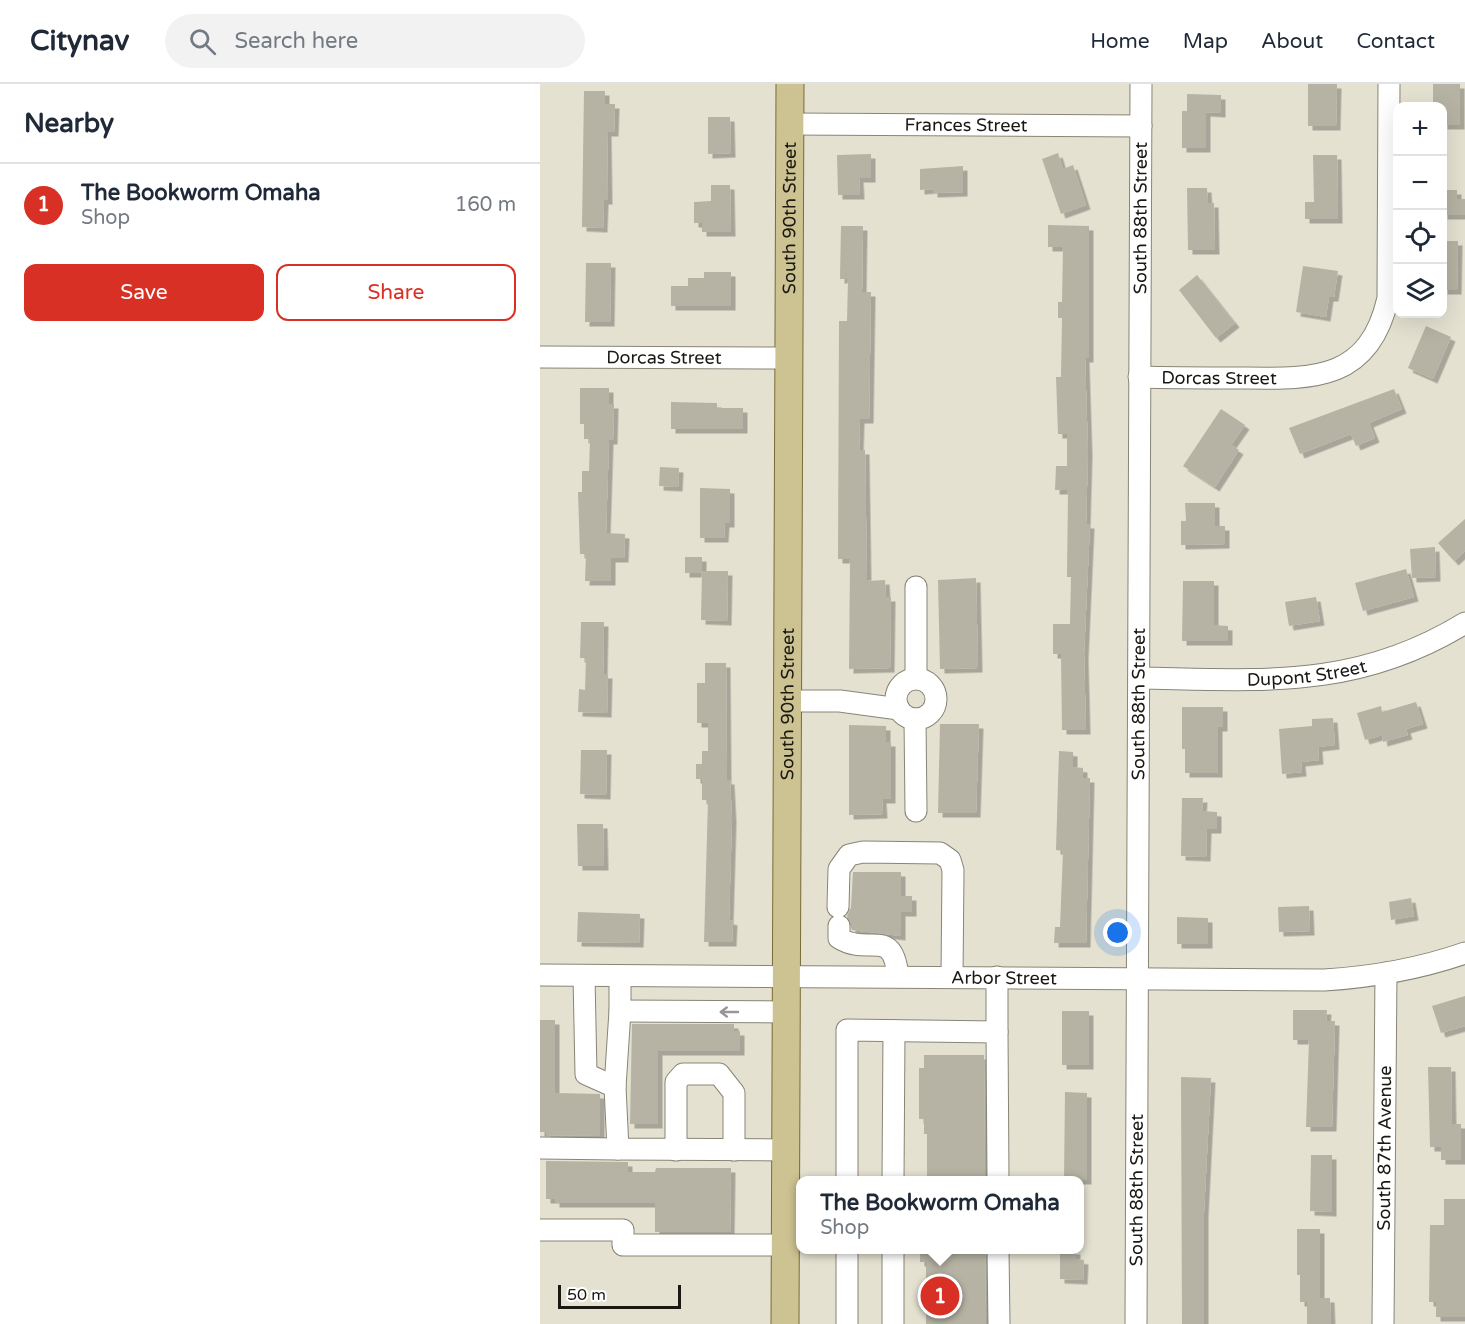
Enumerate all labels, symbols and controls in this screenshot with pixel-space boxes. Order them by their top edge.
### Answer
search box [165,14,585,68]
text: Citynav [30,24,129,58]
icon: search [186,25,219,58]
text: Search here [234,28,358,54]
text: Home [1090,29,1150,54]
text: Map [1183,29,1228,54]
text: About [1261,29,1323,54]
text: Contact [1356,29,1435,54]
map controls [1393,102,1447,318]
button: + [1393,102,1447,156]
text: Nearby [24,108,114,139]
street label: Frances Street [904,114,1028,136]
street label: South 90th Street [778,142,801,294]
street label: South 88th Street [1129,142,1152,294]
button: − [1393,156,1447,210]
text: The Bookworm Omaha [81,180,321,206]
text: 1 [37,193,50,217]
text: 160 m [455,193,516,217]
text: Shop [81,206,130,230]
button: locate [1393,210,1447,264]
button: Save [24,264,264,321]
button: Share [276,264,516,321]
button: layers [1393,264,1447,318]
street label: Dorcas Street [606,346,722,369]
street label: Dorcas Street [1161,367,1277,389]
street label: South 90th Street [776,628,799,780]
street label: South 88th Street [1127,628,1150,780]
street label: Dupont Street [1247,655,1369,691]
your location [1103,918,1132,947]
street label: Arbor Street [951,967,1057,989]
one-way arrow [720,1006,740,1018]
street label: South 87th Avenue [1373,1065,1396,1231]
street label: South 88th Street [1125,1114,1148,1266]
popup [796,1176,1084,1254]
text: The Bookworm Omaha [820,1190,1060,1216]
text: Shop [820,1216,869,1240]
pin: 1 [920,1274,960,1318]
scale bar [558,1282,681,1310]
text: 50 m [567,1285,606,1305]

